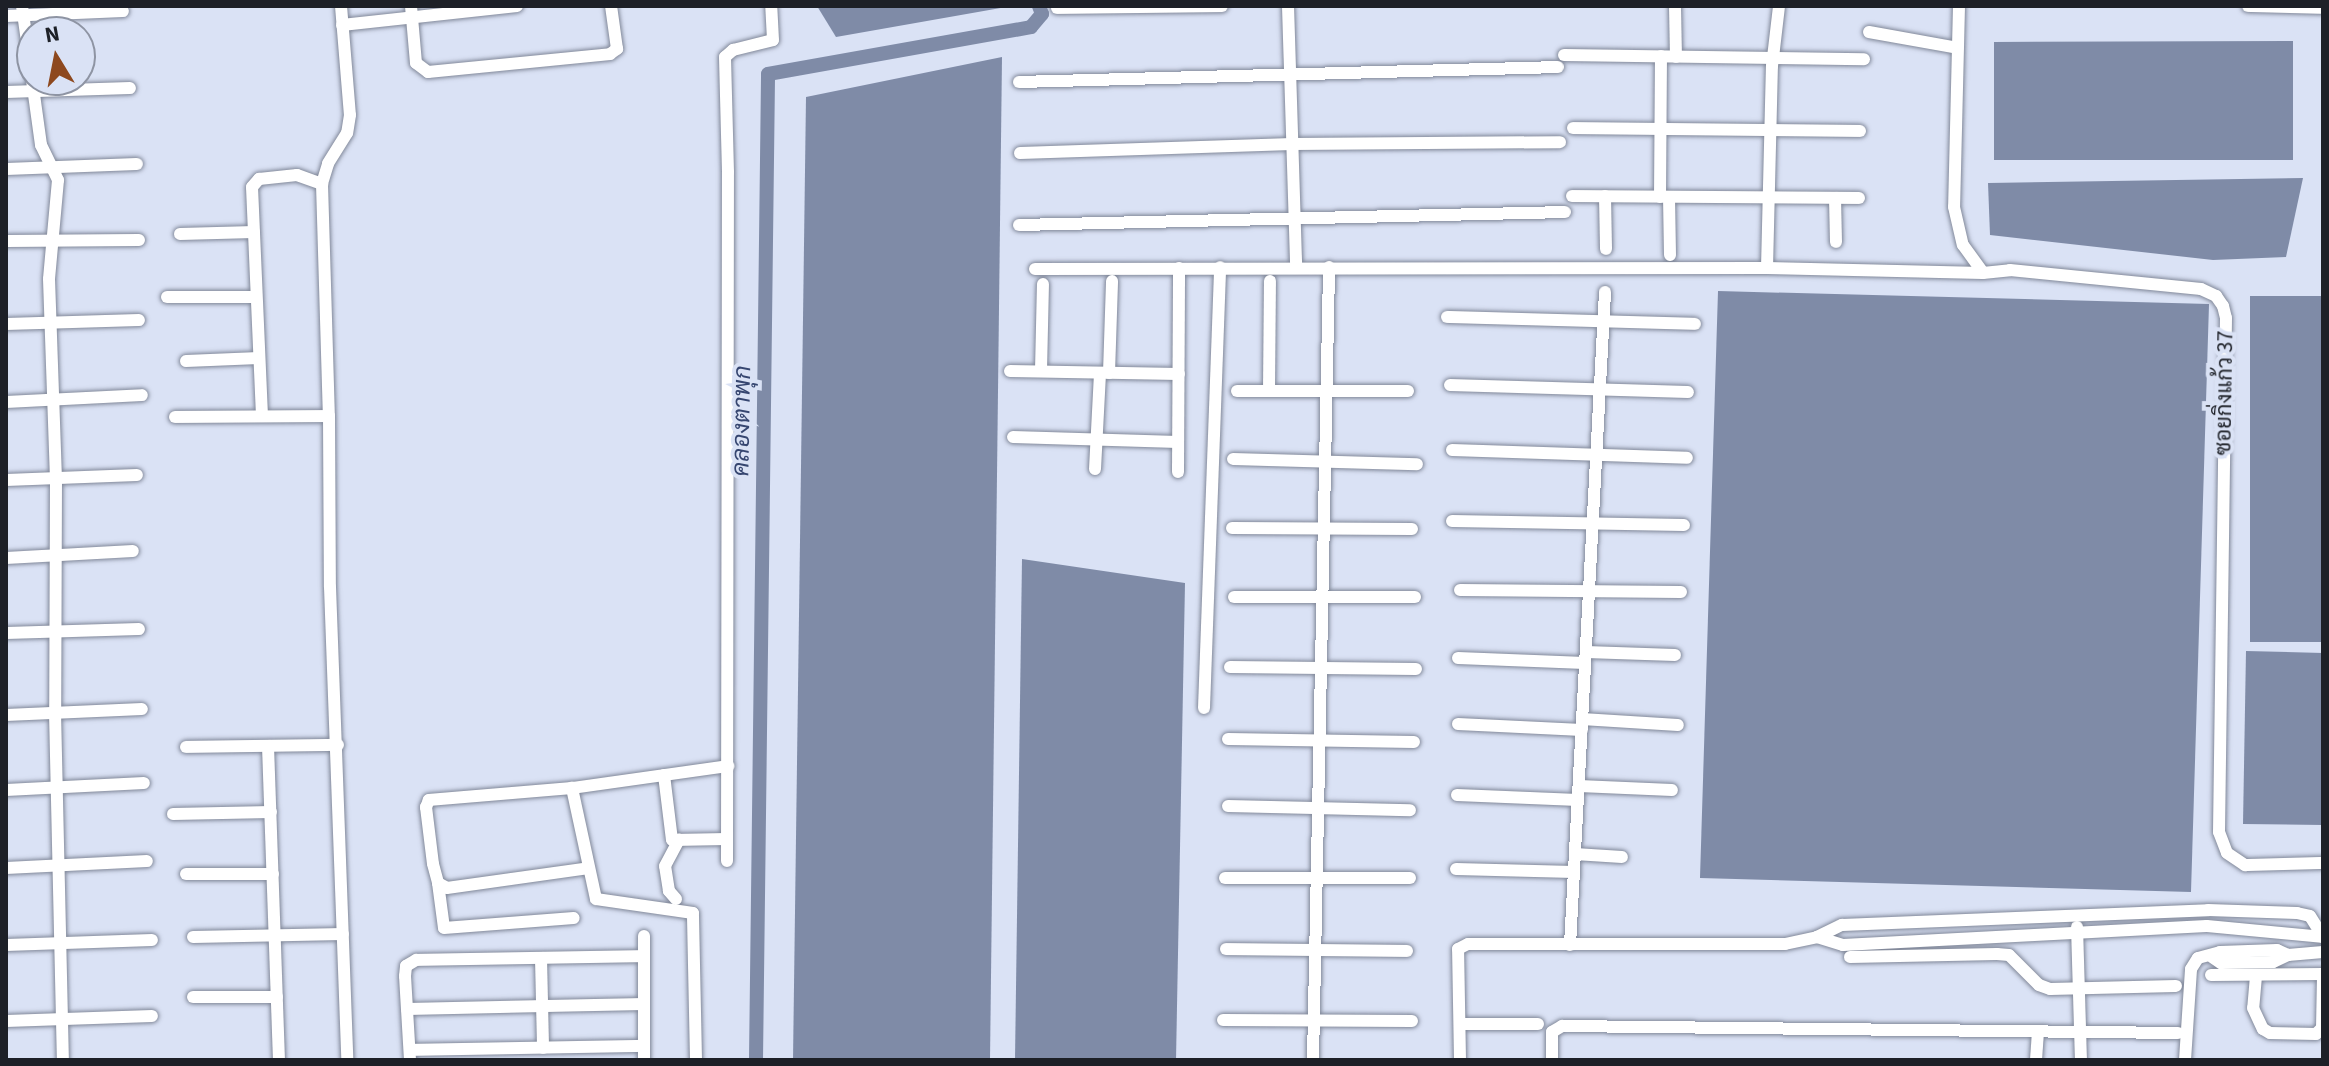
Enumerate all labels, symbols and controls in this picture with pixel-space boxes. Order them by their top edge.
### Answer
north arrow [16,16,96,96]
text: N [42,17,62,51]
street label: ซอยกิ่งแก้ว 37 [2211,330,2239,456]
water label: คลองตาพุก [727,365,757,477]

